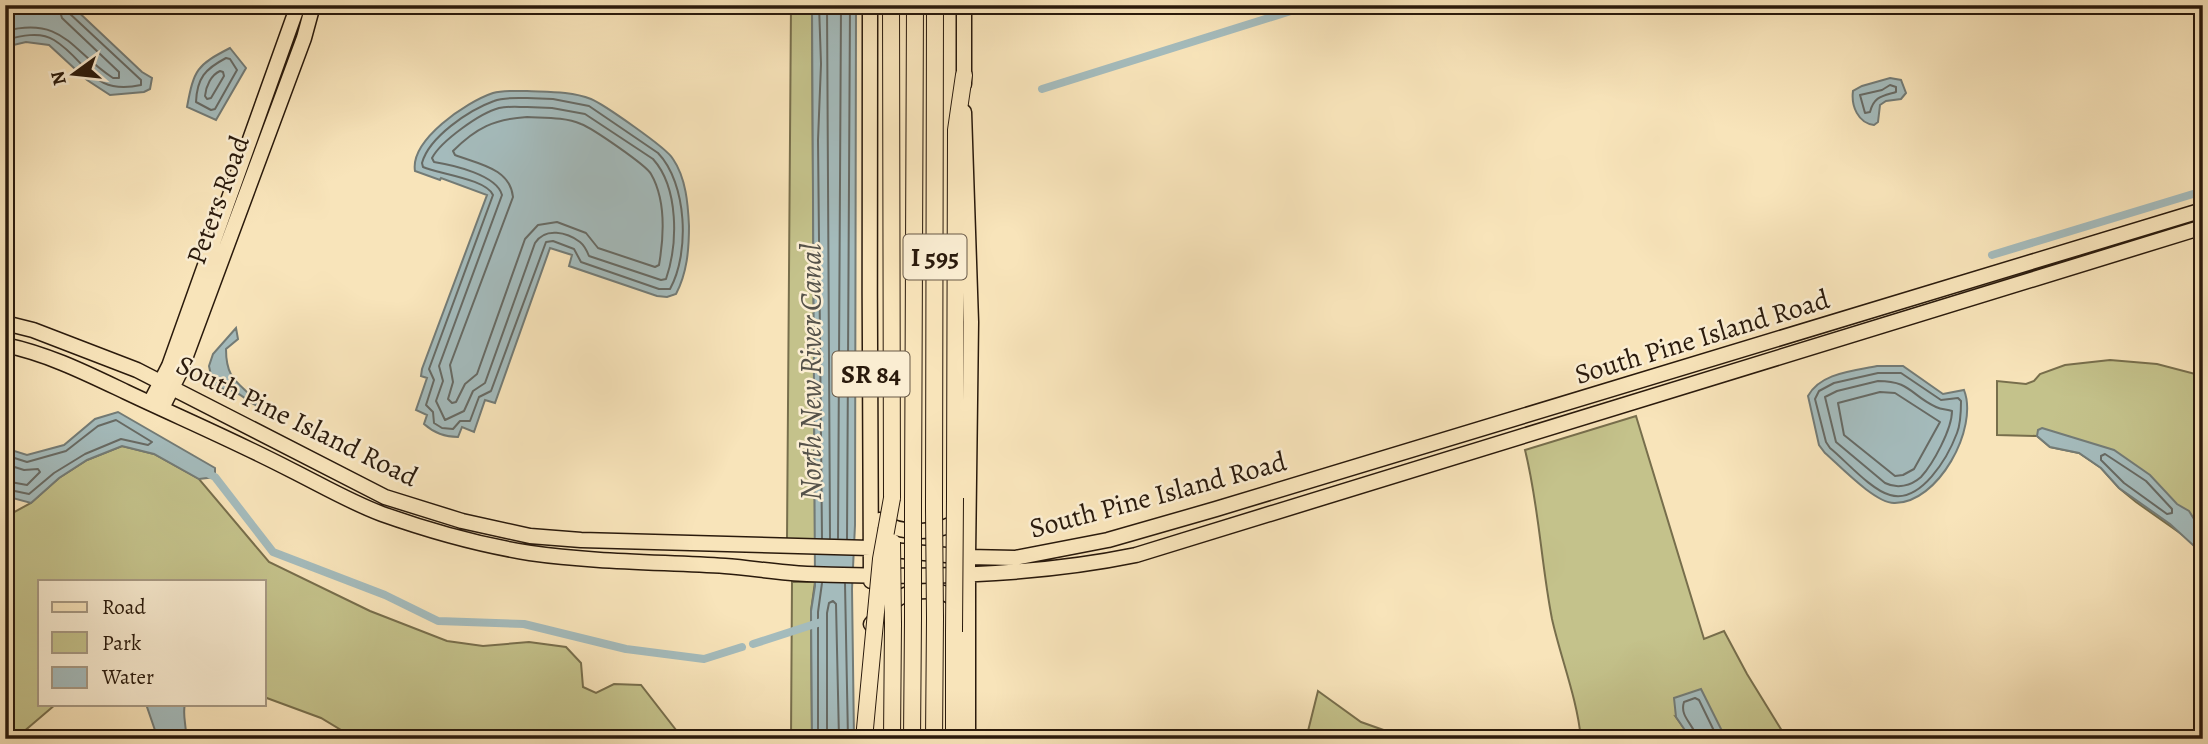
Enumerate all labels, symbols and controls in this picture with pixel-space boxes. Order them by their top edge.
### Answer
north arrow [38,38,108,108]
text: N [44,68,73,88]
street label: Peters Road [177,129,259,270]
road number: I 595 [904,234,967,280]
water label: North New River Canal [791,243,831,501]
street label: South Pine Island Road [1570,280,1835,394]
street label: South Pine Island Road [170,346,425,496]
road number: SR 84 [832,352,910,396]
street label: South Pine Island Road [1025,442,1292,548]
legend [38,580,266,706]
text: Road [102,593,146,621]
text: Park [102,629,142,657]
text: Water [101,663,154,691]

